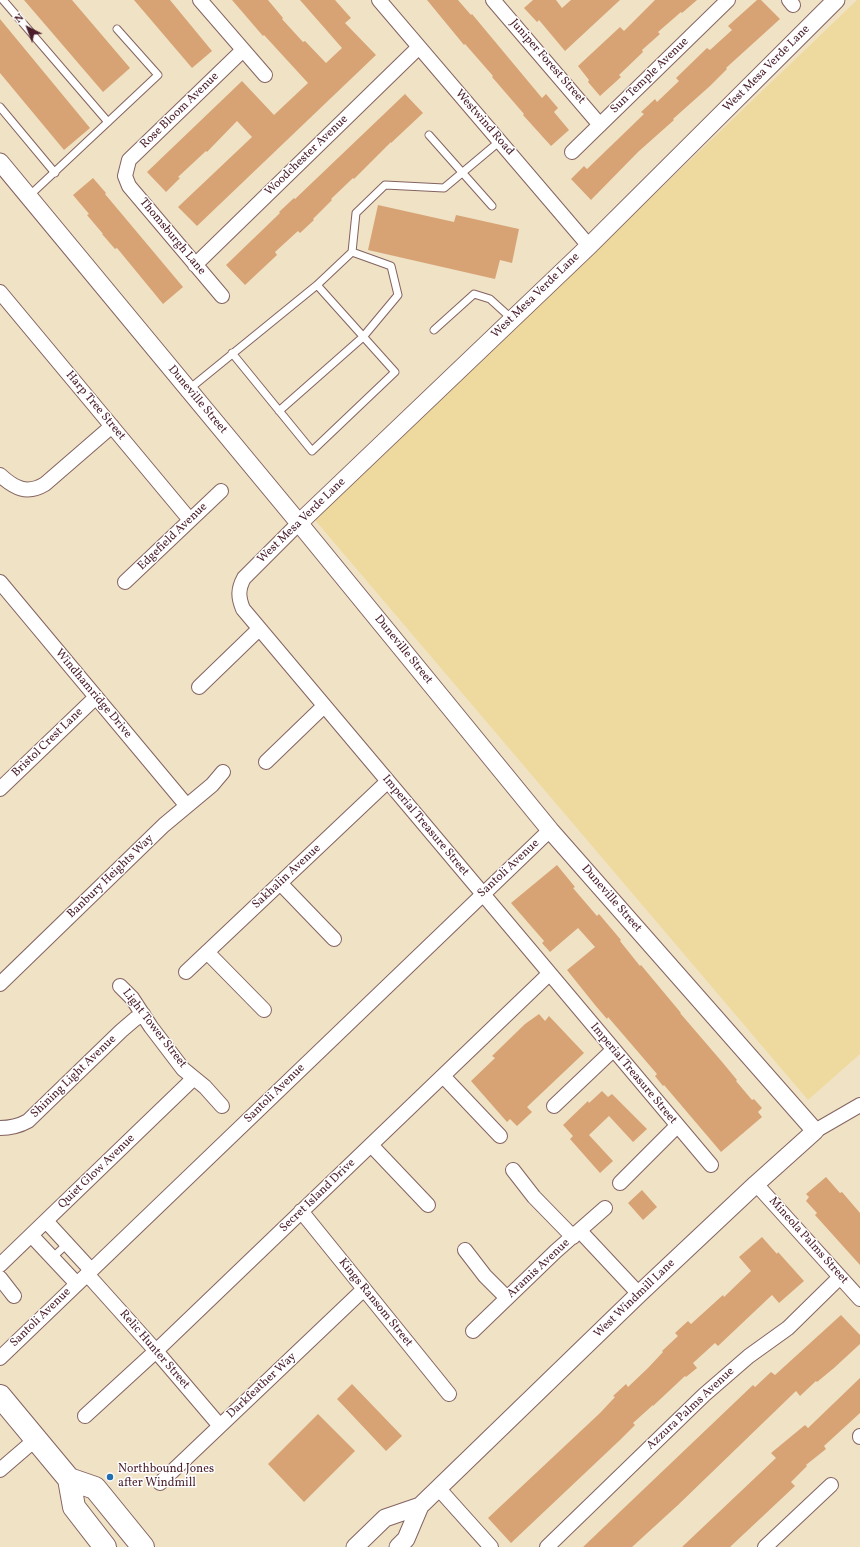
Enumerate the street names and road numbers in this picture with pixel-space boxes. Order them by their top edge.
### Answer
street label: Juniper Forest Street [506,17,588,107]
street label: West Mesa Verde Lane [721,23,813,115]
street label: Sun Temple Avenue [608,35,692,117]
street label: Rose Bloom Avenue [138,70,222,152]
street label: Westwind Road [452,87,516,159]
street label: Woodchester Avenue [262,113,352,199]
street label: Thomsburgh Lane [136,196,208,278]
street label: West Mesa Verde Lane [489,250,583,342]
street label: Duneville Street [164,363,230,437]
street label: Harp Tree Street [62,368,128,444]
street label: West Mesa Verde Lane [255,475,349,567]
street label: Edgefield Avenue [135,500,211,574]
street label: Duneville Street [371,612,435,688]
street label: Windhamridge Drive [52,647,134,741]
street label: Bristol Crest Lane [9,705,87,781]
street label: Imperial Treasure Street [378,772,472,880]
street label: Banbury Heights Way [65,832,157,922]
street label: Santoli Avenue [475,837,543,901]
street label: Sakhalin Avenue [250,842,324,912]
street label: Duneville Street [578,862,644,936]
street label: Light Tower Street [119,987,189,1071]
street label: Imperial Treasure Street [586,1020,680,1128]
street label: Shining Light Avenue [28,1032,120,1122]
street label: Santoli Avenue [242,1061,308,1127]
street label: Quiet Glow Avenue [56,1132,138,1212]
street label: Secret Island Drive [277,1156,359,1236]
street label: Mineola Palms Street [765,1195,851,1287]
street label: Aramis Avenue [505,1236,573,1302]
street label: Kings Ransom Street [335,1256,415,1350]
street label: West Windmill Lane [591,1257,679,1341]
street label: Santoli Avenue [8,1285,74,1351]
street label: Relic Hunter Street [116,1307,192,1393]
street label: Darkfeather Way [224,1350,300,1422]
street label: Azzura Palms Avenue [644,1365,738,1453]

